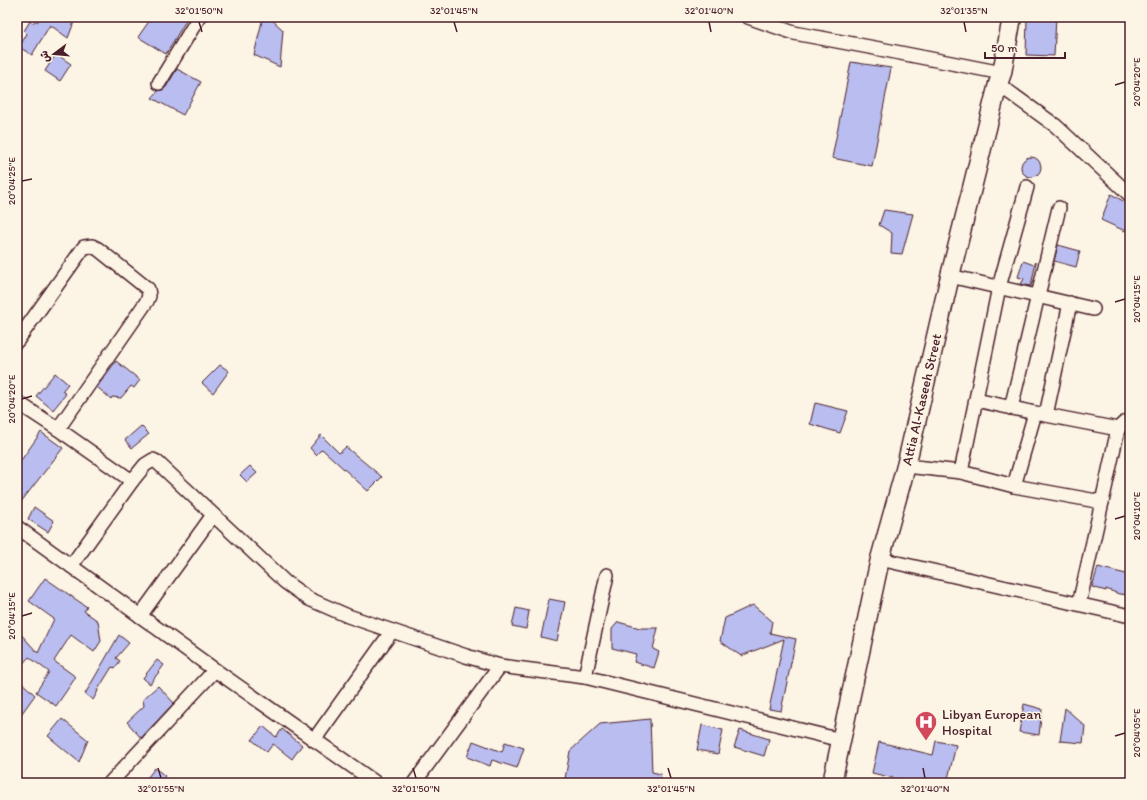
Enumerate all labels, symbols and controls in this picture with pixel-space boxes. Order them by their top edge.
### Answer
text: 32°01'50"N [175,4,223,17]
text: 32°01'45"N [430,4,478,17]
text: 32°01'40"N [685,4,734,17]
text: 32°01'35"N [940,4,988,17]
north arrow [34,34,74,74]
scale bar [985,34,1065,60]
text: 50 m [991,41,1017,55]
text: ش [37,49,53,64]
text: 20°04'20"E [1130,57,1143,107]
text: 20°04'25"E [5,156,18,205]
text: 20°04'15"E [1130,275,1143,323]
street label: Attia Al-Kaseeh Street [898,332,945,467]
text: 20°04'20"E [5,374,18,424]
text: 20°04'10"E [1130,491,1143,540]
text: 20°04'15"E [5,592,18,640]
place label: Libyan European Hospital [942,706,1042,739]
text: 20°04'05"E [1130,708,1143,757]
hospital icon: Libyan European Hospital [913,709,939,742]
text: 32°01'55"N [137,782,185,795]
text: 32°01'50"N [392,782,440,795]
text: 32°01'45"N [647,782,695,795]
text: 32°01'40"N [901,782,950,795]

